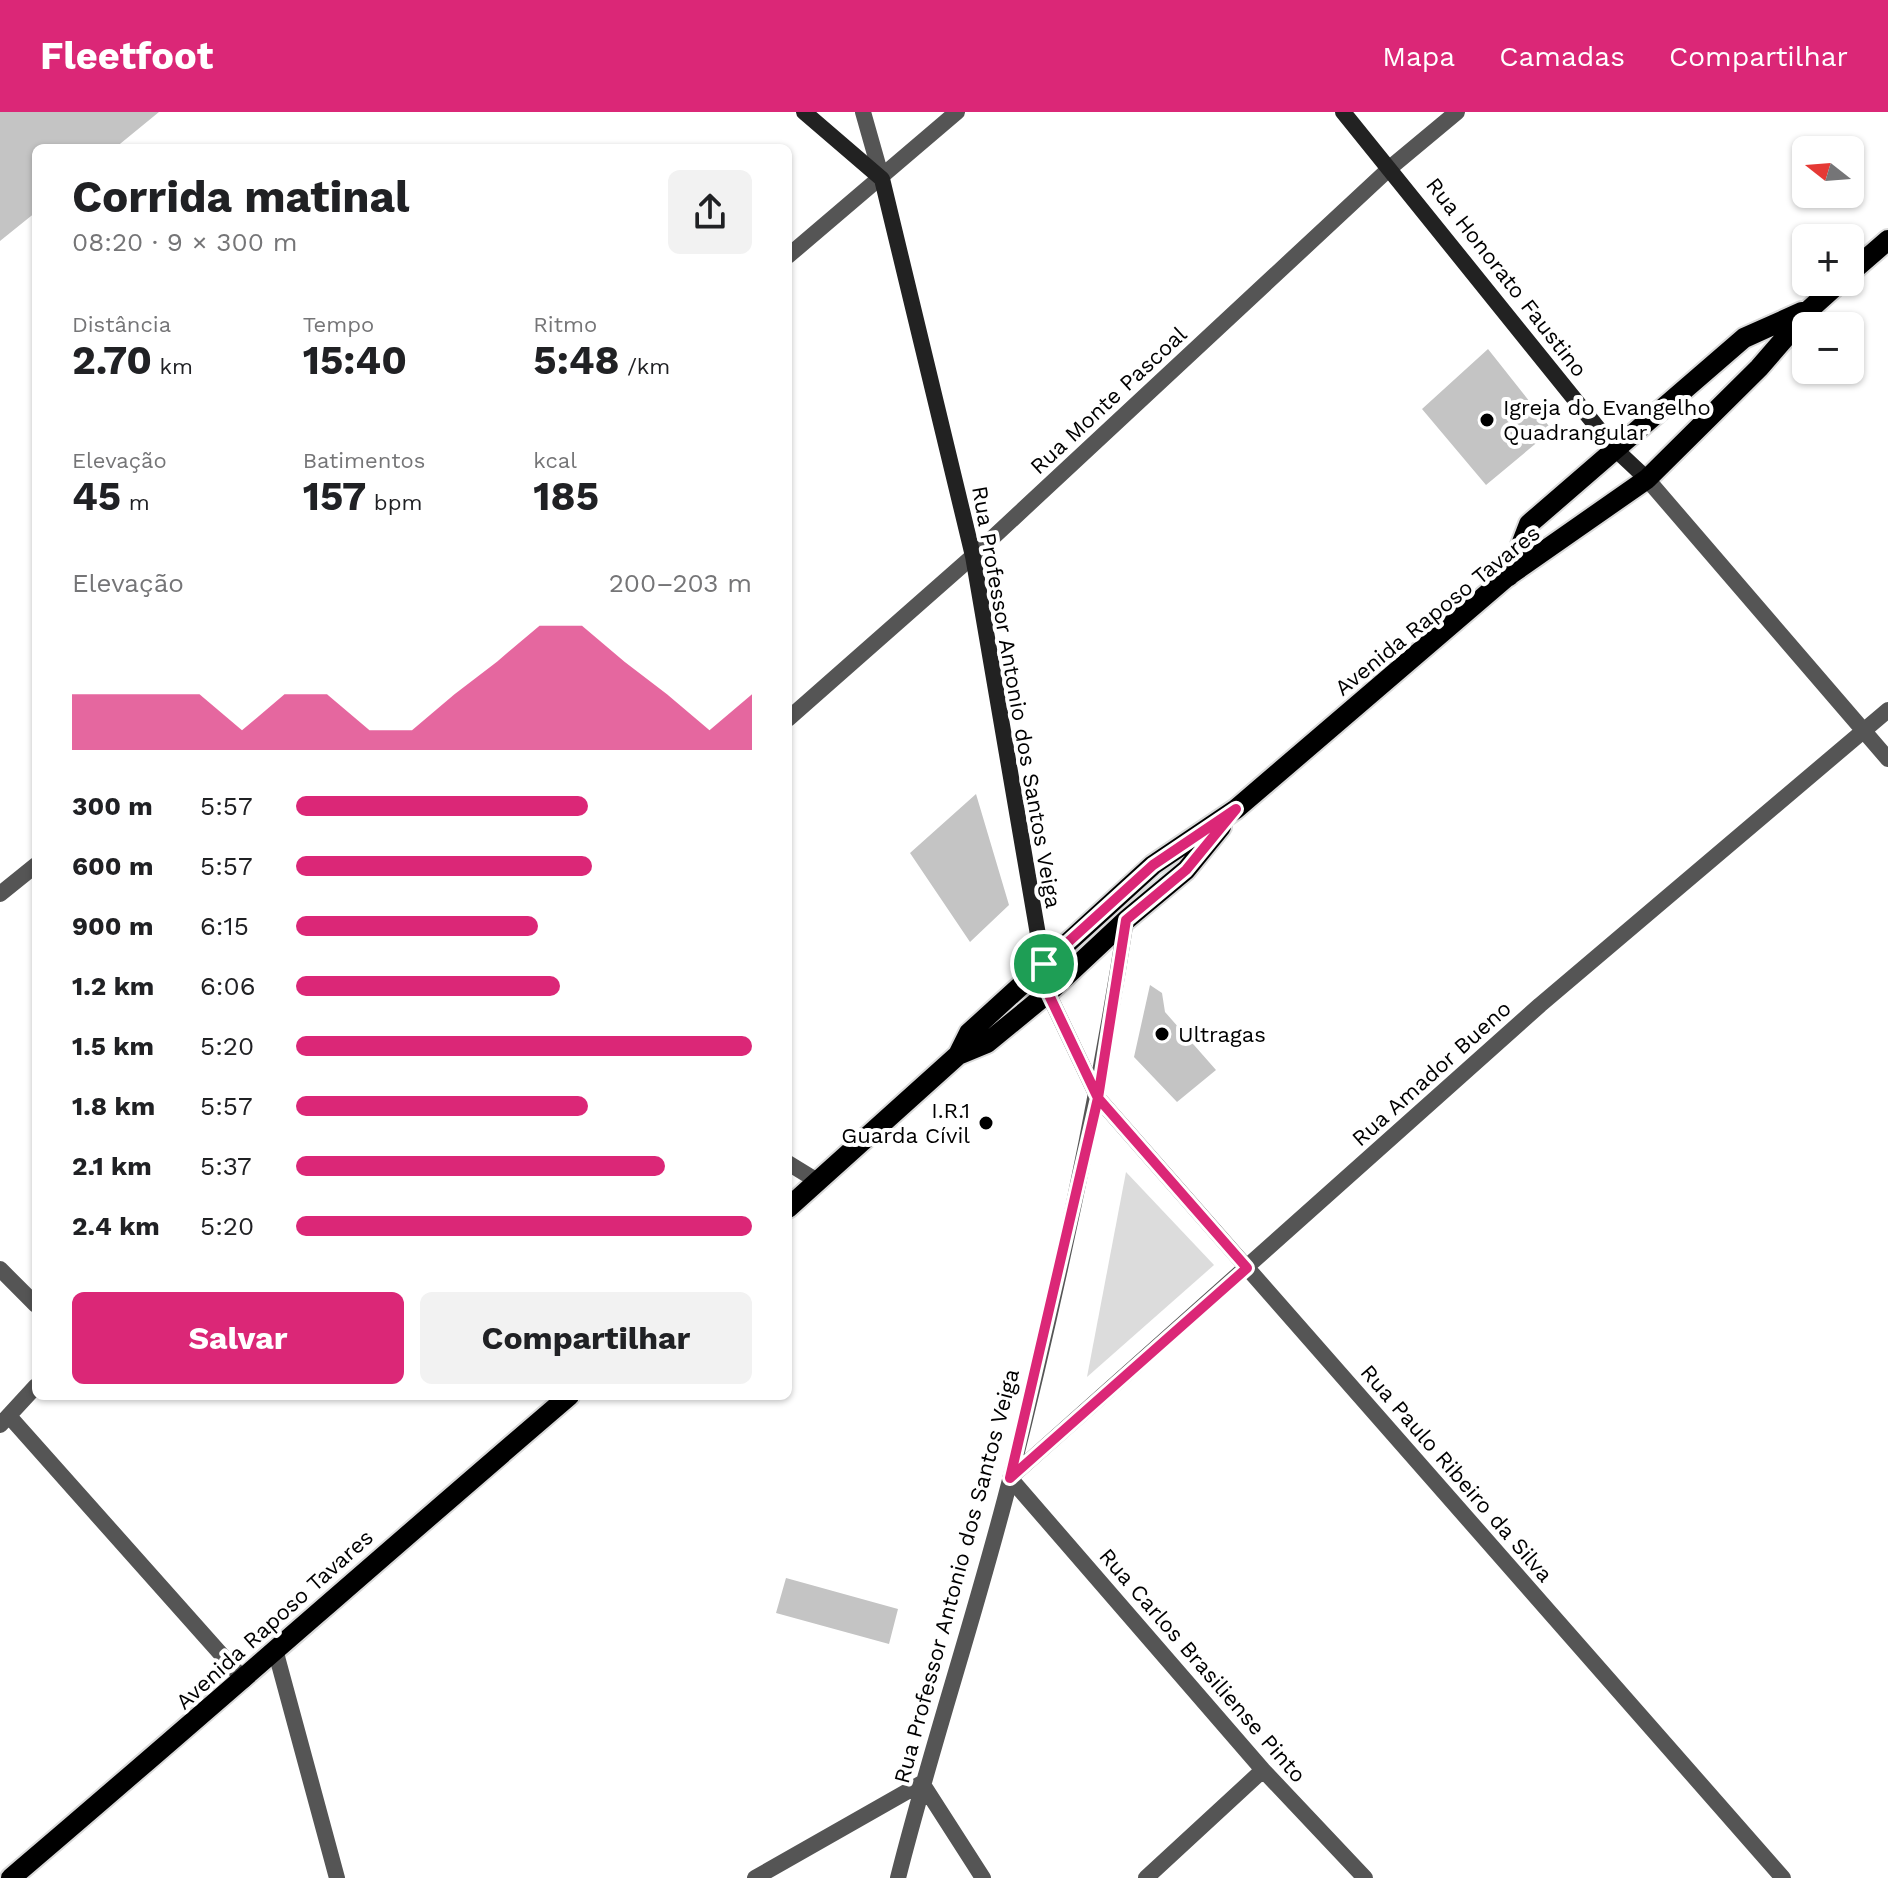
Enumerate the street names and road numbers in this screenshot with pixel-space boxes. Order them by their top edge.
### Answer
street label: Rua Honorato Faustino [1421,173,1592,382]
street label: Rua Monte Pascoal [1025,321,1192,479]
street label: Rua Professor Antonio dos Santos Veiga [967,484,1066,910]
street label: Avenida Raposo Tavares [1330,520,1545,701]
street label: Rua Amador Bueno [1347,996,1516,1151]
street label: Rua Paulo Ribeiro da Silva [1356,1360,1558,1587]
street label: Rua Professor Antonio dos Santos Veiga [889,1366,1024,1786]
street label: Avenida Raposo Tavares [171,1524,378,1714]
street label: Rua Carlos Brasiliense Pinto [1094,1543,1311,1787]

